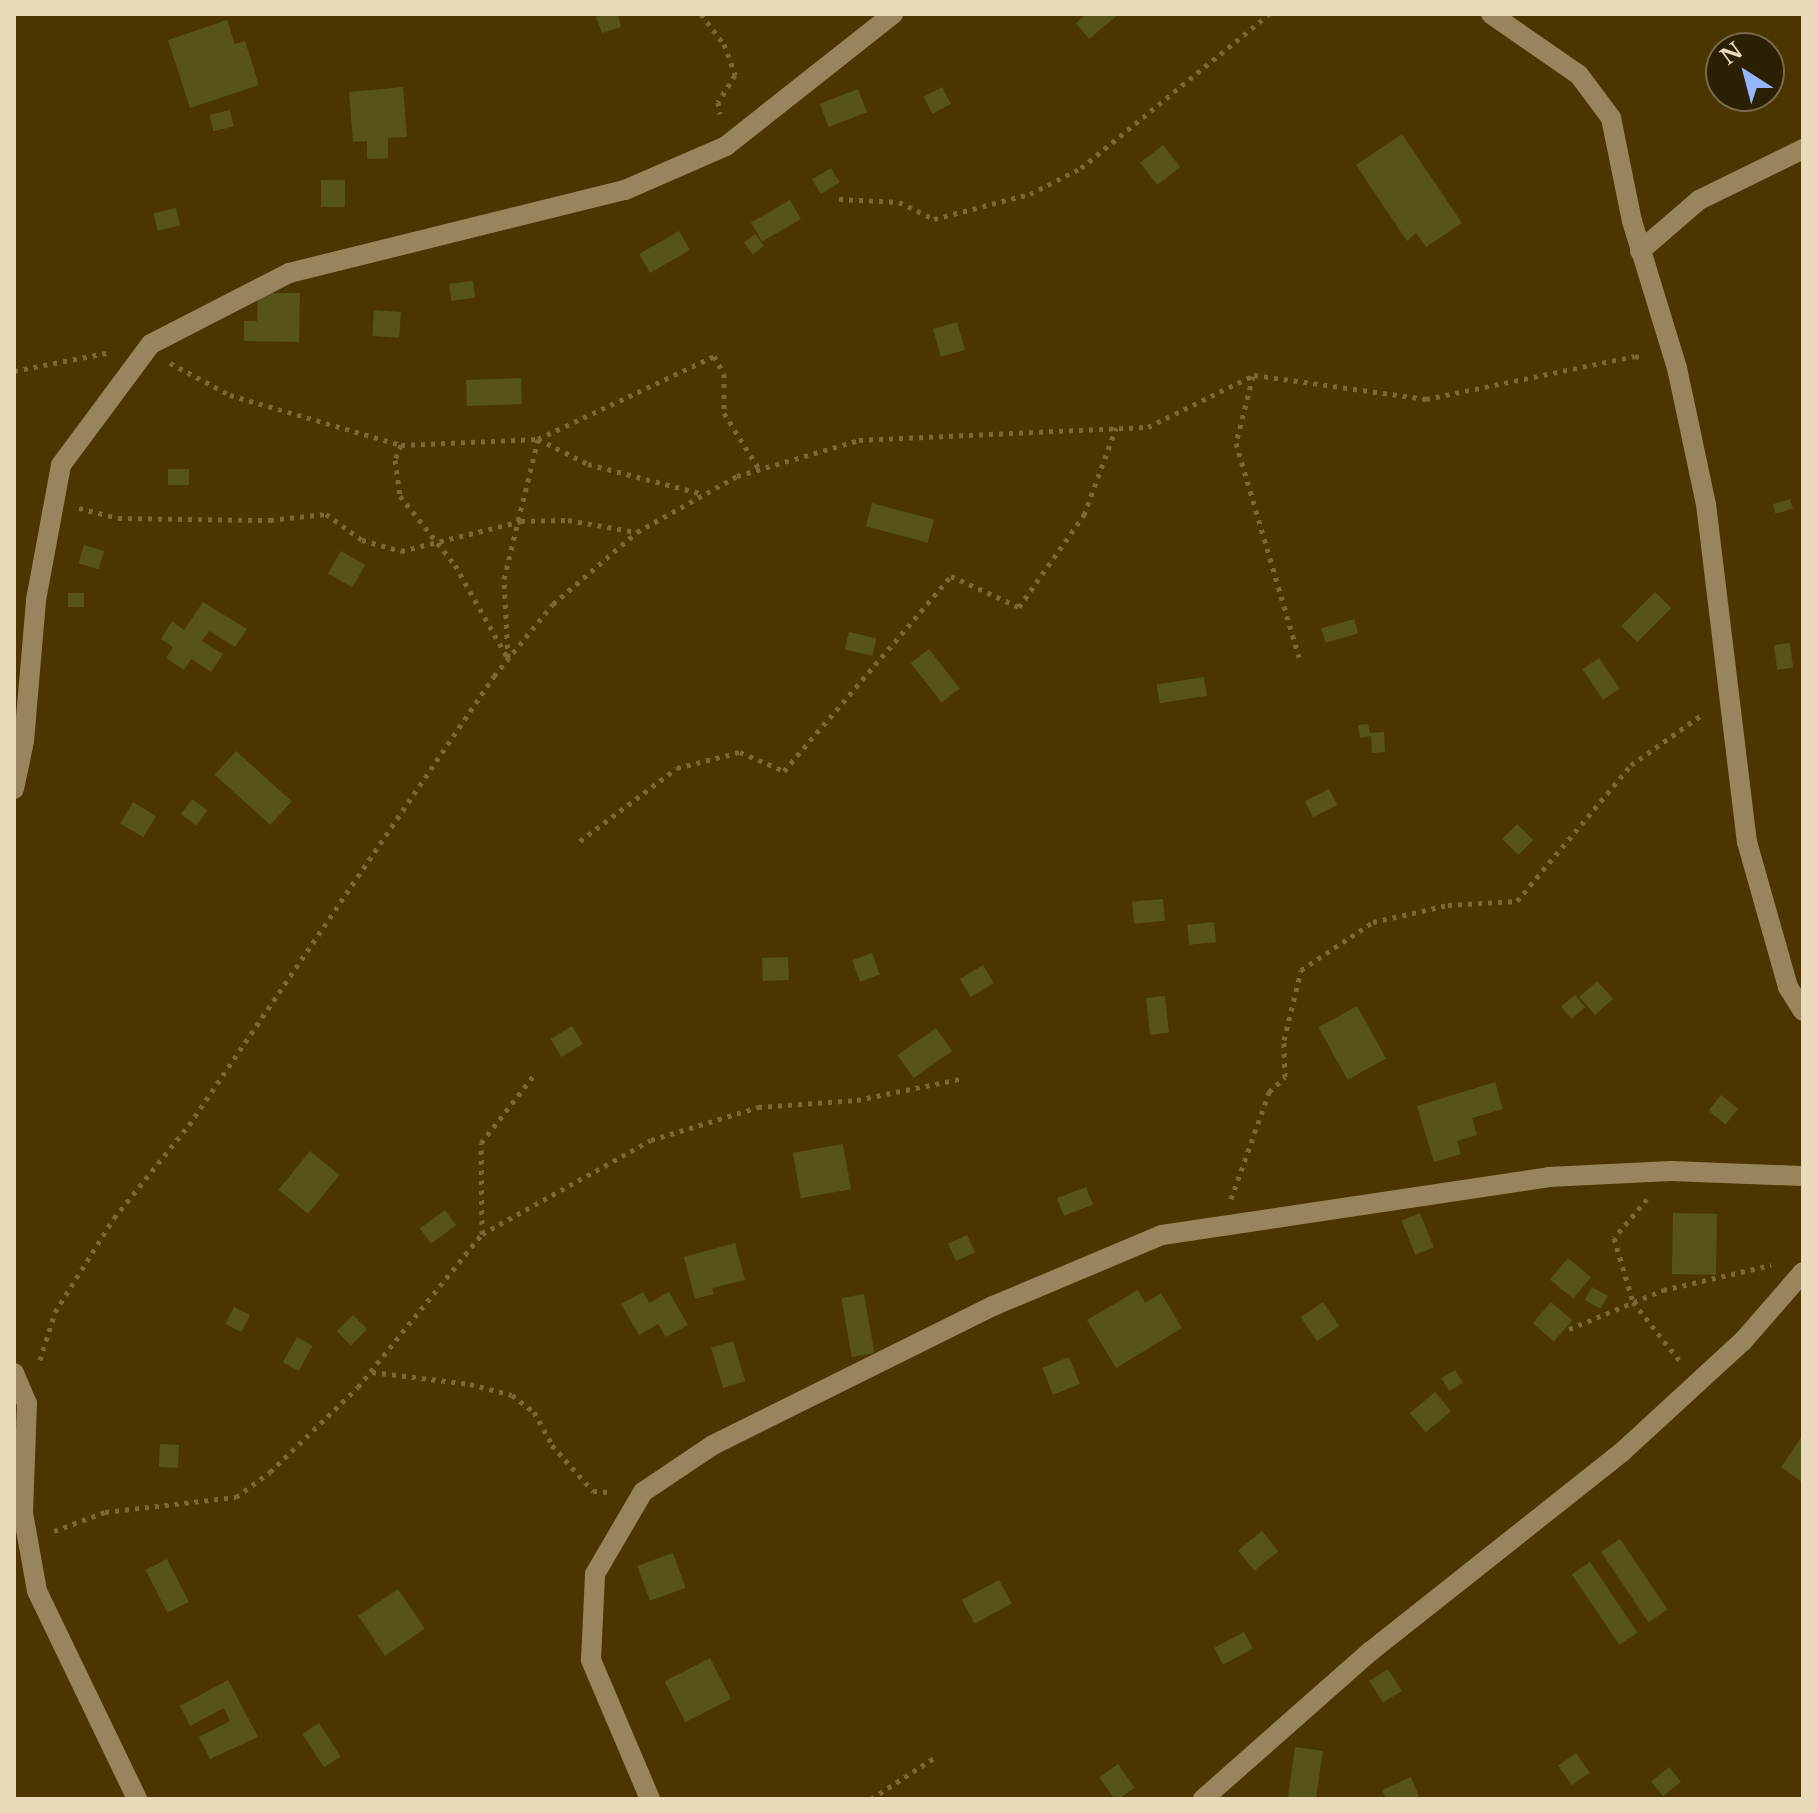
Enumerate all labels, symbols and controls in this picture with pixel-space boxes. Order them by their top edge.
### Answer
north arrow [1705,32,1785,112]
text: N [1715,37,1748,71]

